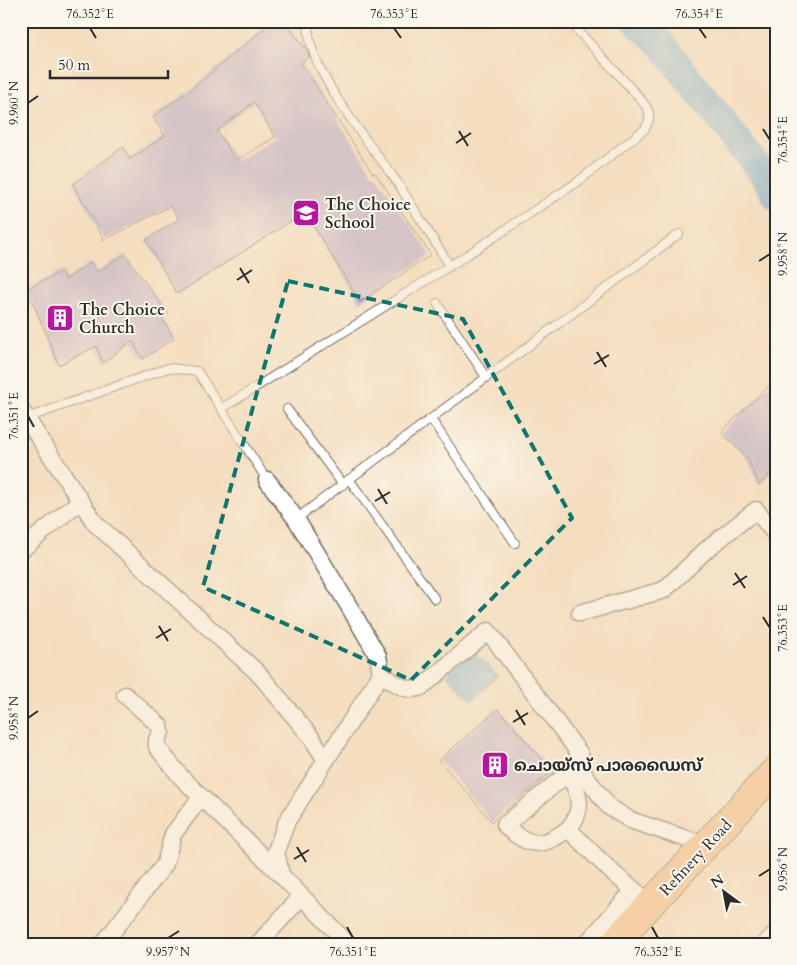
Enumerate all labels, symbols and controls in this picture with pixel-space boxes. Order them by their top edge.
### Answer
text: 76.352°E [66,6,114,22]
text: 76.353°E [370,6,418,22]
text: 76.354°E [675,6,723,22]
scale bar [50,48,168,80]
text: 50 m [58,55,90,75]
text: 9.960°N [6,80,22,125]
text: 76.354°E [775,116,791,164]
place label: The Choice School [325,194,411,234]
school or university icon: The Choice School [291,198,321,228]
text: 9.958°N [775,231,791,276]
place label: The Choice Church [79,299,165,339]
building icon: The Choice Church [45,303,75,333]
text: 76.351°E [6,392,22,440]
text: 76.353°E [775,604,791,652]
text: 9.958°N [6,695,22,740]
building icon: ചൊയ്സ് പാരഡൈസ് [480,750,510,780]
place label: ചൊയ്സ് പാരഡൈസ് [514,755,704,777]
street label: Refinery Road [654,814,737,901]
text: 9.956°N [775,846,791,891]
north arrow [700,868,750,918]
text: N [707,870,728,893]
text: 9.957°N [146,944,191,960]
text: 76.351°E [329,944,377,960]
text: 76.352°E [634,944,682,960]

